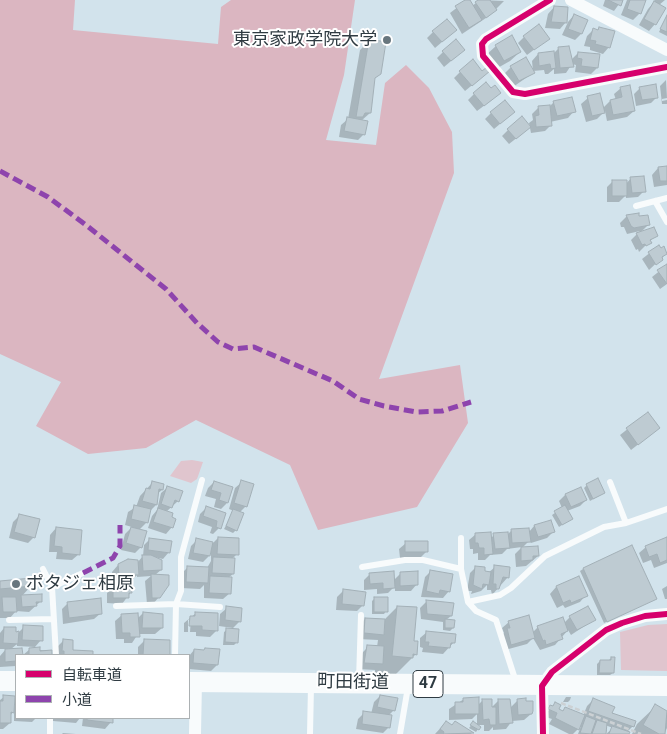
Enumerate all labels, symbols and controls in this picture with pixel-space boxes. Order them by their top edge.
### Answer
place label: 東京家政学院大学 [233,29,377,51]
marker: 東京家政学院大学 [381,34,393,46]
place label: ポタジェ相原 [26,573,134,595]
marker: ポタジェ相原 [10,578,22,590]
legend [15,654,190,719]
text: 自転車道 [62,666,122,684]
road number: 47 [413,671,443,698]
street label: 町田街道 [317,672,389,694]
text: 小道 [62,691,92,709]

